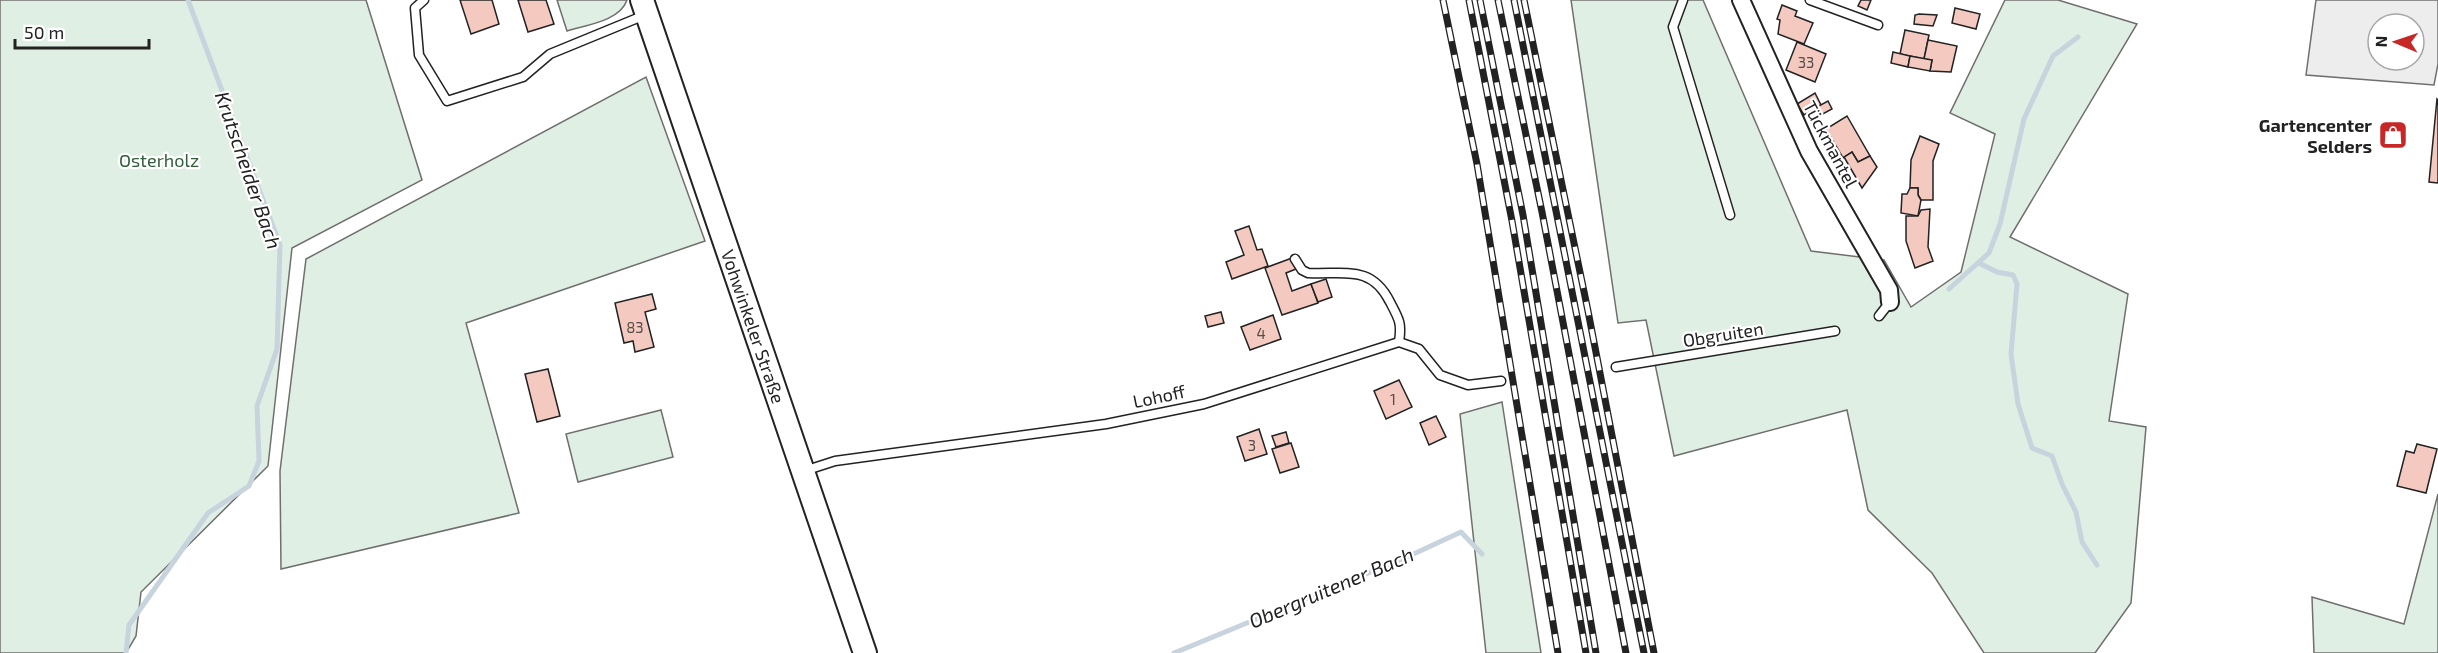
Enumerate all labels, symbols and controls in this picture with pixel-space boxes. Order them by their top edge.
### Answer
scale bar [15,12,148,50]
north arrow [2366,12,2426,72]
text: 50 m [24,21,64,43]
text: N [2371,35,2390,48]
house number: 33 [1798,53,1814,71]
water label: Krutscheider Bach [211,88,287,252]
street label: Tückmantel [1799,97,1863,192]
place label: Gartencenter Selders [2259,114,2372,157]
shop icon: Gartencenter Selders [2377,119,2409,151]
park label: Osterholz [119,149,199,171]
street label: Vohwinkeler Straße [717,247,790,406]
street label: Obgruiten [1681,317,1765,351]
house number: 83 [626,318,644,336]
house number: 4 [1256,324,1266,342]
street label: Lohoff [1131,379,1188,412]
house number: 1 [1390,390,1396,408]
house number: 3 [1248,436,1256,454]
water label: Obergruitener Bach [1245,541,1417,633]

